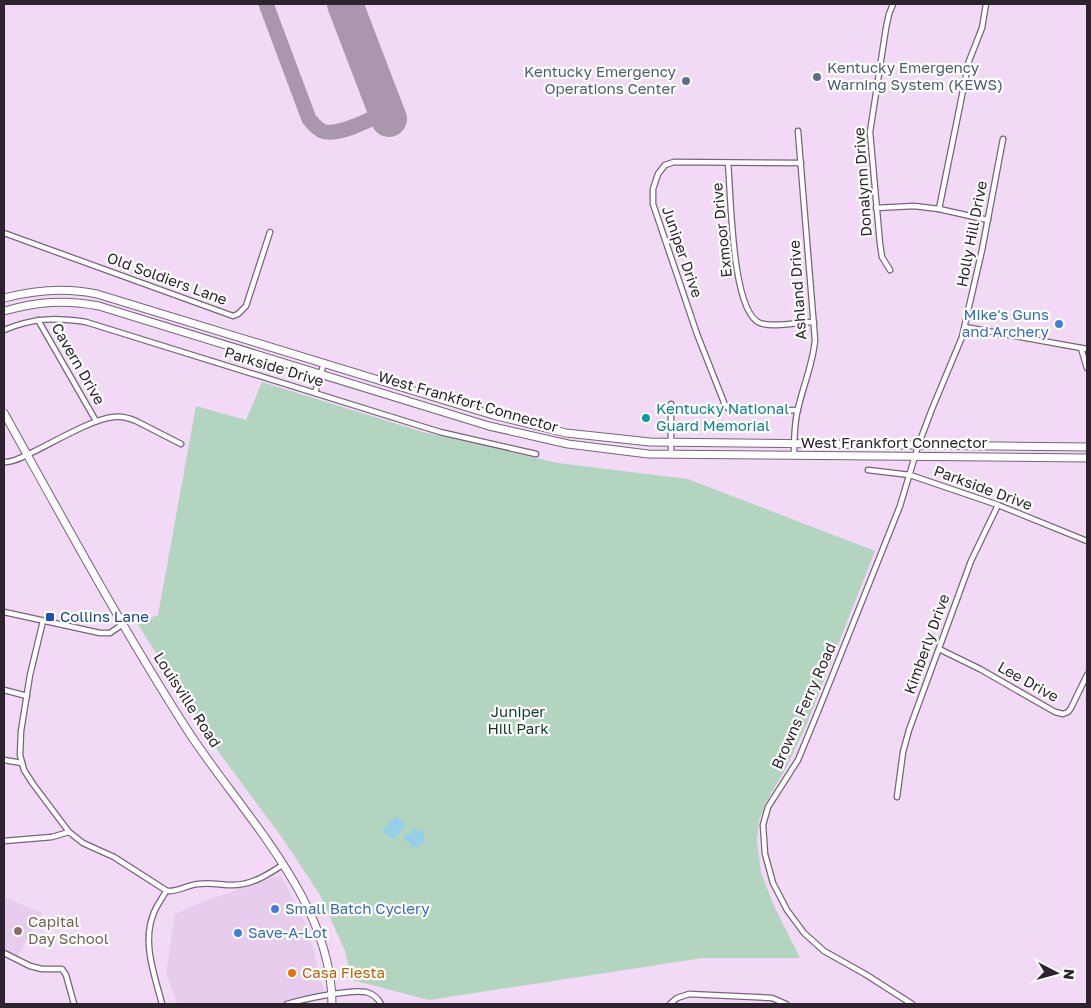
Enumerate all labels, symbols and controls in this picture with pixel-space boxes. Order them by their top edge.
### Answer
place label: Kentucky Emergency Warning System (KEWS) [827,58,1003,93]
place label: Kentucky Emergency Operations Center [524,62,677,97]
marker: Kentucky Emergency Warning System (KEWS) [811,71,823,83]
marker: Kentucky Emergency Operations Center [680,75,692,87]
street label: Donalynn Drive [849,127,875,237]
street label: Holly Hill Drive [952,179,990,288]
street label: Exmoor Drive [707,181,735,279]
street label: Juniper Drive [659,204,707,300]
street label: Ashland Drive [785,239,809,340]
street label: Old Soldiers Lane [105,248,230,308]
place label: Mike's Guns and Archery [962,305,1050,340]
marker: Mike's Guns and Archery [1053,318,1065,330]
street label: Cavern Drive [48,320,110,408]
street label: Parkside Drive [222,342,327,390]
street label: West Frankfort Connector [376,367,561,435]
place label: Kentucky National Guard Memorial [656,399,789,434]
marker: Kentucky National Guard Memorial [640,412,652,424]
street label: West Frankfort Connector [801,433,987,451]
street label: Parkside Drive [932,461,1035,513]
street label: Kimberly Drive [900,591,953,696]
place label: Collins Lane [60,607,149,625]
marker: Collins Lane [44,611,56,623]
street label: Browns Ferry Road [767,640,839,771]
street label: Louisville Road [150,649,225,750]
street label: Lee Drive [995,657,1062,705]
park label: Juniper Hill Park [487,702,549,737]
place label: Small Batch Cyclery [285,899,430,917]
marker: Small Batch Cyclery [269,903,281,915]
place label: Capital Day School [28,912,109,947]
place label: Save-A-Lot [248,923,327,941]
marker: Capital Day School [12,925,24,937]
marker: Save-A-Lot [232,927,244,939]
north arrow [1031,948,1081,998]
place label: Casa Fiesta [302,963,385,981]
marker: Casa Fiesta [286,967,298,979]
text: N [1060,968,1078,981]

